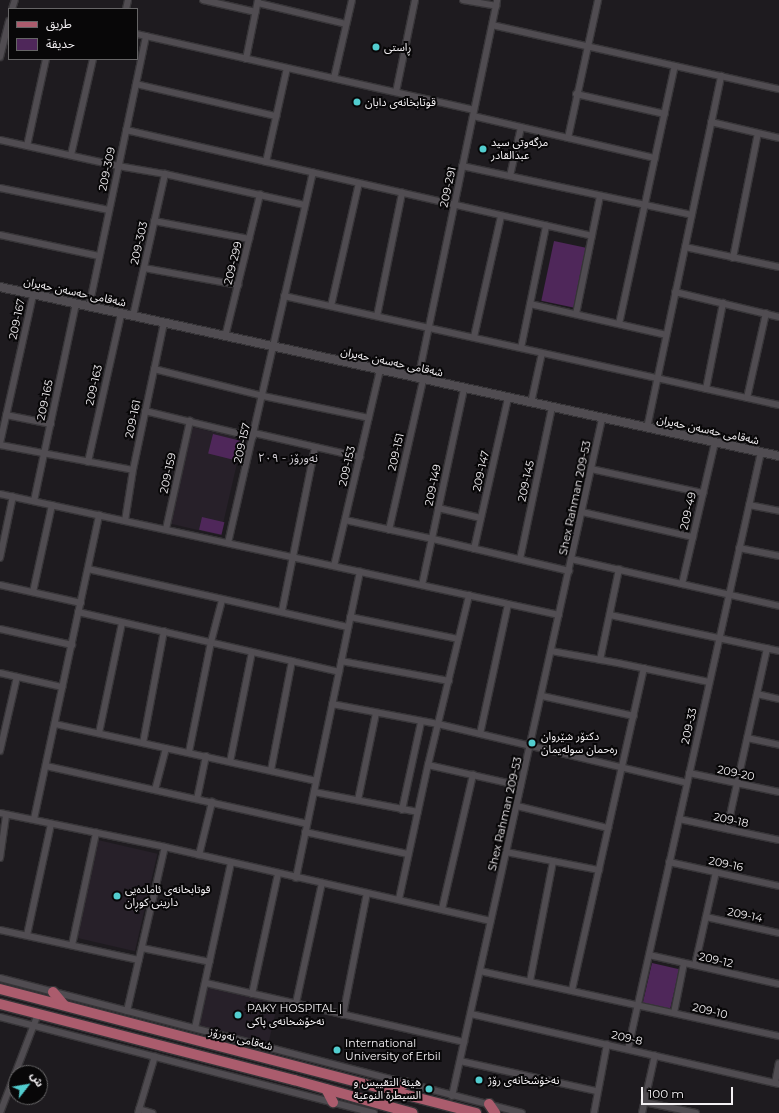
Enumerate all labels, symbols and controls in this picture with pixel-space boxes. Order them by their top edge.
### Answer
legend [8,8,138,60]
text: طريق [46,16,72,31]
text: حديقة [46,36,75,51]
place label: ڕاستی [384,40,411,54]
marker: ڕاستی [371,42,381,52]
place label: قوتابخانەی دابان [365,95,436,109]
marker: قوتابخانەی دابان [352,97,362,107]
place label: مزگەوتی سید عبدالقادر [491,136,548,162]
marker: مزگەوتی سید عبدالقادر [478,144,488,154]
street label: 209-309 [96,146,118,192]
street label: 209-291 [437,165,459,209]
street label: 209-303 [128,220,150,266]
street label: 209-299 [221,240,245,286]
street label: شەقامی حەسەن حەیران [23,275,127,309]
street label: 209-167 [6,297,28,341]
street label: شەقامی حەسەن حەیران [340,345,444,379]
street label: 209-163 [83,363,105,407]
street label: 209-165 [34,378,56,422]
street label: 209-161 [122,399,144,439]
street label: شەقامی حەسەن حەیران [656,413,760,447]
street label: 209-157 [231,422,253,464]
street label: 209-151 [385,432,407,472]
street label: Shex Rahman 209-53 [556,440,594,556]
street label: 209-153 [336,445,358,487]
street label: 209-147 [470,449,492,493]
street label: 209-159 [157,451,179,495]
district label: نەورۆز - ٢٠٩ [258,451,318,465]
street label: 209-145 [515,459,537,503]
street label: 209-149 [422,463,444,507]
street label: 209-49 [677,491,699,531]
street label: 209-33 [678,707,700,745]
place label: دکتۆر شێروان رەحمان سولەیمان [541,730,618,756]
marker: دکتۆر شێروان رەحمان سولەیمان [526,737,538,749]
street label: Shex Rahman 209-53 [485,756,525,872]
street label: 209-20 [716,763,756,783]
street label: 209-18 [712,810,750,830]
street label: 209-16 [708,854,744,874]
place label: قوتابخانەی ئامادەیی دارینی کوڕان [125,883,211,909]
marker: قوتابخانەی ئامادەیی دارینی کوڕان [112,891,122,901]
street label: 209-14 [726,905,764,925]
street label: 209-12 [698,950,734,970]
street label: 209-10 [691,1001,729,1021]
place label: PAKY HOSPITAL | نەخۆشخانەی پاکی [247,1002,342,1028]
marker: PAKY HOSPITAL | نەخۆشخانەی پاکی [232,1009,244,1021]
street label: شەقامی نەورۆز [208,1025,274,1053]
street label: 209-8 [610,1028,644,1048]
place label: International University of Erbil [345,1037,441,1063]
marker: International University of Erbil [332,1045,342,1055]
north arrow [8,1065,48,1105]
text: ش [28,1069,47,1089]
place label: نەخۆشخانەی رۆژ [488,1073,559,1087]
marker: نەخۆشخانەی رۆژ [473,1074,485,1086]
place label: هيئة التقييس و السيطرة النوعية [354,1076,421,1102]
scale bar [643,1079,735,1105]
marker: هيئة التقييس و السيطرة النوعية [424,1084,434,1094]
text: 100 m [648,1086,684,1101]

